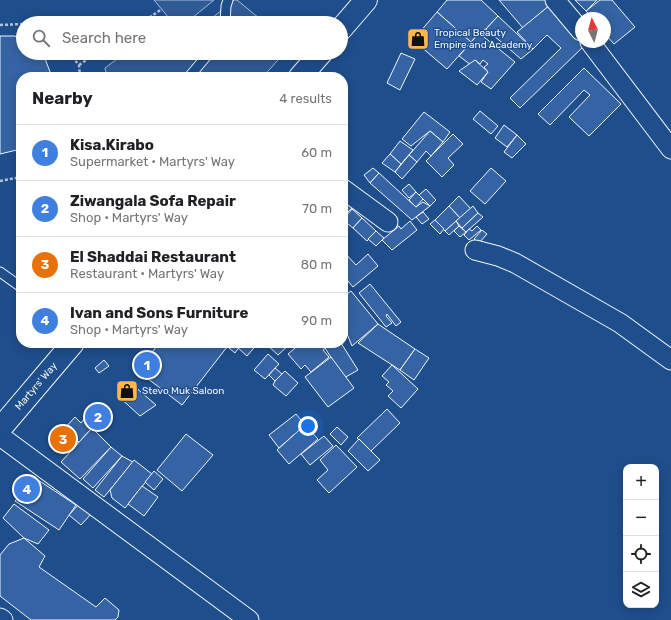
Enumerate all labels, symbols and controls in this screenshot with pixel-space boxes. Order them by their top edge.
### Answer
north arrow [575,12,611,48]
search box [16,16,348,60]
shop icon: Tropical Beauty Empire and Academy [405,26,431,52]
icon: search [30,27,52,49]
place label: Tropical Beauty Empire and Academy [434,27,533,51]
text: Search here [62,29,146,47]
text: Nearby [32,88,93,108]
text: 4 results [279,91,332,106]
text: Kisa.Kirabo [70,136,154,154]
text: 1 [42,145,48,160]
text: 60 m [301,145,332,160]
text: Supermarket · Martyrs' Way [70,154,235,169]
text: Ziwangala Sofa Repair [70,192,236,210]
text: 2 [41,201,49,216]
text: 70 m [302,201,332,216]
text: Shop · Martyrs' Way [70,210,188,225]
text: El Shaddai Restaurant [70,248,236,266]
text: 3 [41,257,49,272]
text: 80 m [301,257,332,272]
text: Restaurant · Martyrs' Way [70,266,224,281]
text: Ivan and Sons Furniture [70,304,248,322]
text: 4 [41,313,49,328]
text: 90 m [301,313,332,328]
text: Shop · Martyrs' Way [70,322,188,337]
pin: 1 [134,350,160,380]
street label: Martyrs' Way [13,360,60,413]
shop icon: Stevo Muk Saloon [114,378,140,404]
place label: Stevo Muk Saloon [142,385,224,397]
pin: 2 [85,402,111,432]
your location [298,416,318,436]
pin: 3 [50,424,76,454]
map controls [623,464,659,608]
button: + [623,464,659,500]
pin: 4 [14,474,40,504]
button: − [623,500,659,536]
button: locate [623,536,659,572]
button: layers [623,572,659,608]

